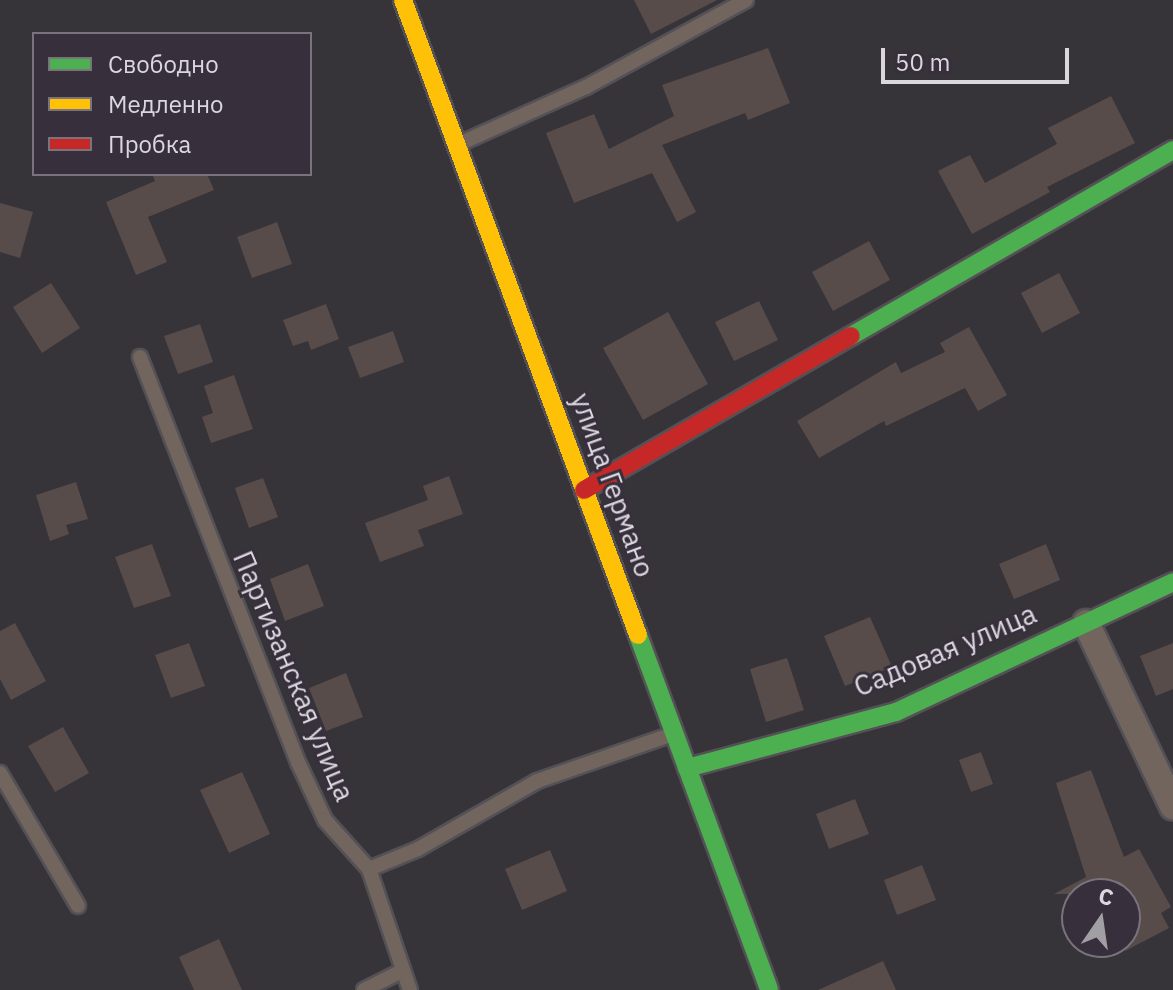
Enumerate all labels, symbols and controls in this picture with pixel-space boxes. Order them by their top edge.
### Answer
legend [32,32,312,176]
scale bar [885,32,1073,82]
text: 50 m [895,46,950,78]
text: Свободно [108,48,219,80]
text: Медленно [108,88,224,120]
text: Пробка [108,128,191,160]
street label: улица Германо [564,388,662,582]
street label: Партизанская улица [226,546,362,806]
street label: Садовая улица [849,596,1041,704]
north arrow [1061,878,1141,958]
text: С [1096,880,1116,912]

